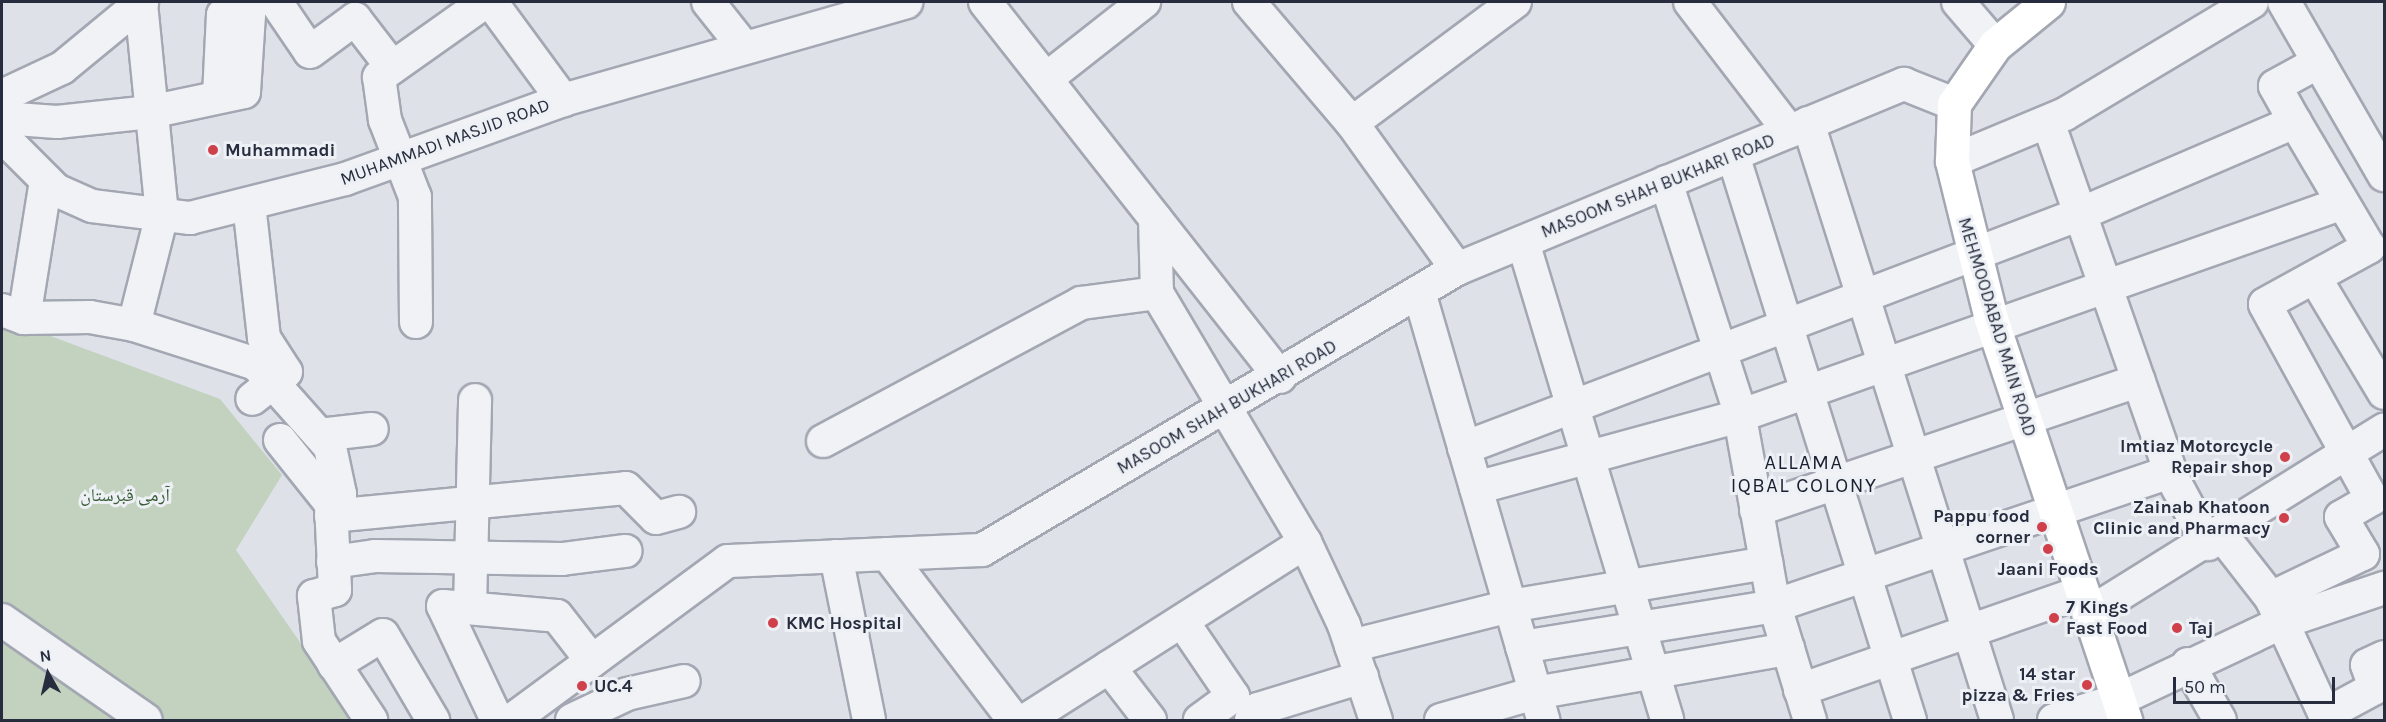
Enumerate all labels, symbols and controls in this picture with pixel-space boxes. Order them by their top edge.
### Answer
street label: MUHAMMADI MASJID ROAD [337,94,553,190]
street label: MASOOM SHAH BUKHARI ROAD [1538,129,1778,243]
place label: Muhammadi [225,139,335,161]
marker: Muhammadi [206,143,220,157]
street label: MEHMOODABAD MAIN ROAD [1953,215,2041,439]
street label: MASOOM SHAH BUKHARI ROAD [1113,335,1341,479]
place label: Imtiaz Motorcycle Repair shop [2120,436,2273,478]
marker: Imtiaz Motorcycle Repair shop [2278,450,2292,464]
district label: ALLAMA IQBAL COLONY [1731,451,1877,498]
park label: آرمی قبرستان [80,484,170,506]
place label: Zainab Khatoon Clinic and Pharmacy [2093,497,2270,540]
place label: Pappu food corner [1933,506,2030,548]
marker: Zainab Khatoon Clinic and Pharmacy [2275,509,2293,527]
marker: Pappu food corner [2035,520,2049,534]
marker: Jaani Foods [2041,542,2055,556]
place label: Jaani Foods [1998,558,2098,580]
place label: 7 Kings Fast Food [2066,597,2148,640]
marker: 7 Kings Fast Food [2047,611,2061,625]
place label: KMC Hospital [786,612,902,634]
marker: KMC Hospital [764,614,782,632]
place label: Taj [2189,617,2213,639]
marker: Taj [2170,621,2184,635]
north arrow [18,644,78,704]
text: N [38,645,52,666]
place label: 14 star pizza & Fries [1961,664,2075,706]
scale bar [2176,665,2338,703]
place label: UC.4 [594,675,632,697]
text: 50 m [2184,676,2226,698]
marker: 14 star pizza & Fries [2080,678,2094,692]
marker: UC.4 [575,679,589,693]

